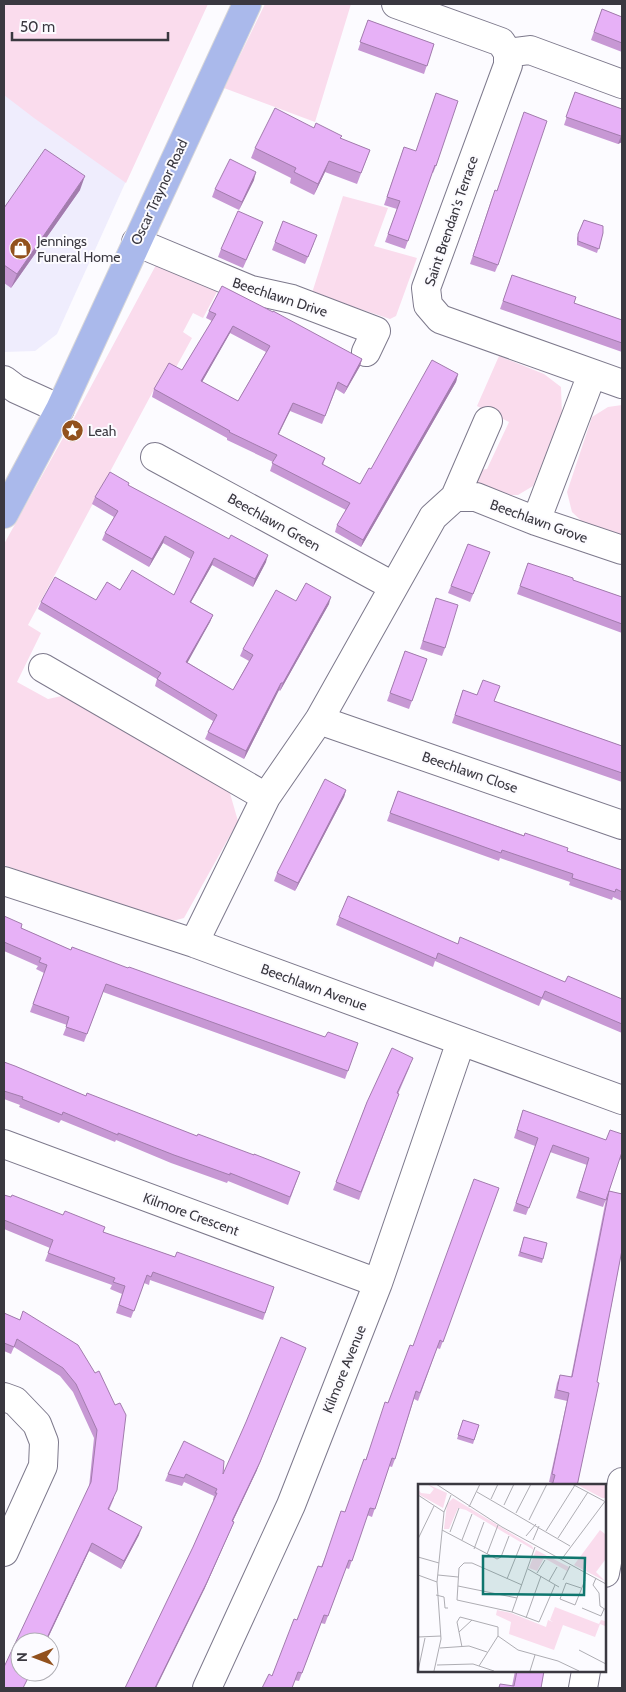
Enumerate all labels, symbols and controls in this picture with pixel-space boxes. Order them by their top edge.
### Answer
scale bar [12,10,169,42]
text: 50 m [20,18,55,36]
street label: Oscar Traynor Road [127,136,191,248]
street label: Saint Brendan's Terrace [420,153,482,289]
place label: Jennings Funeral Home [36,232,120,266]
shop icon: Jennings Funeral Home [9,237,33,261]
street label: Beechlawn Drive [230,273,330,321]
place icon: Leah [60,419,84,443]
place label: Leah [88,422,116,440]
street label: Beechlawn Green [224,489,324,555]
street label: Beechlawn Grove [488,495,590,547]
street label: Beechlawn Close [420,747,520,797]
street label: Beechlawn Avenue [258,959,370,1015]
street label: Kilmore Crescent [141,1188,242,1240]
street label: Kilmore Avenue [318,1322,370,1416]
inset map [418,1484,606,1672]
north arrow [10,1632,60,1682]
text: N [13,1652,31,1662]

